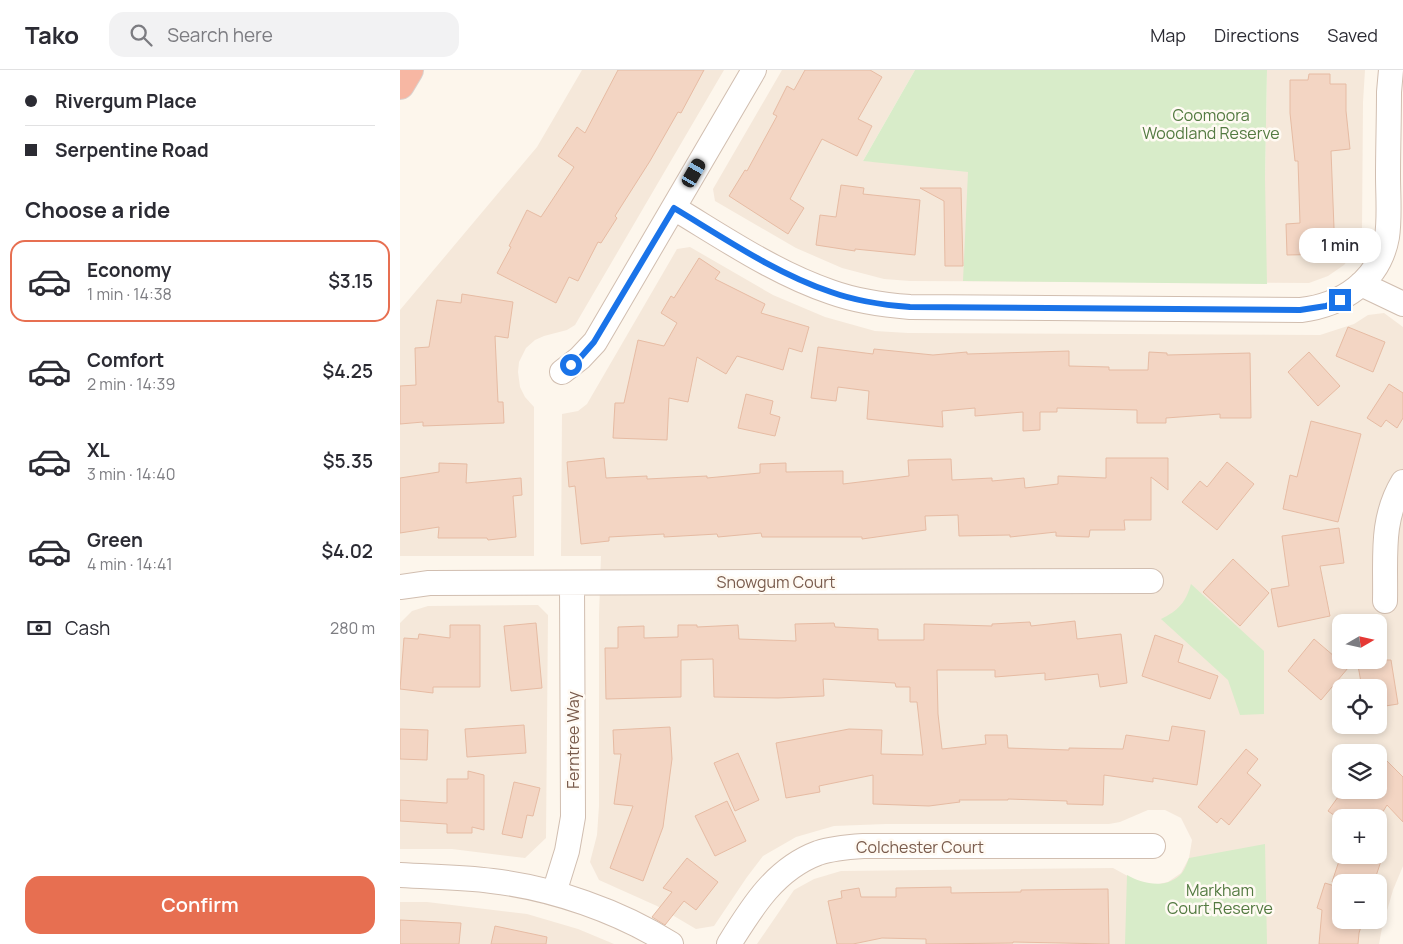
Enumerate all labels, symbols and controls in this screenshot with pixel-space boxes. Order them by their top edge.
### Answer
search box [109,12,459,57]
text: Tako [25,18,79,51]
icon: search [127,21,155,49]
text: Search here [167,22,273,48]
text: Map [1150,23,1186,47]
text: Directions [1214,23,1299,47]
text: Saved [1327,23,1378,47]
text: Rivergum Place [55,88,197,114]
park label: Coomoora Woodland Reserve [1142,104,1280,144]
text: Serpentine Road [55,137,209,163]
car [680,156,707,190]
text: Choose a ride [25,195,170,225]
callout: 1 min [1299,228,1381,262]
text: 1 min [1321,234,1359,256]
text: Economy [87,257,171,283]
icon: car [27,259,72,304]
text: $3.15 [328,268,373,294]
text: 1 min · 14:38 [87,283,172,305]
route end [1329,289,1351,311]
text: Comfort [87,347,164,373]
icon: car [27,349,72,394]
route start [560,354,582,376]
text: $4.25 [323,358,373,384]
text: 2 min · 14:39 [87,373,175,395]
text: XL [87,437,110,463]
icon: car [27,439,72,484]
text: $5.35 [323,448,373,474]
text: 3 min · 14:40 [87,463,176,485]
text: Green [87,527,143,553]
icon: car [27,529,72,574]
text: $4.02 [321,538,373,564]
text: 4 min · 14:41 [87,553,173,575]
street label: Snowgum Court [717,571,835,593]
icon: cash [25,614,53,642]
north arrow [1332,614,1388,669]
map controls [1332,614,1387,929]
text: Cash [65,615,110,641]
text: 280 m [330,617,375,639]
button: locate [1332,679,1387,734]
street label: Ferntree Way [562,691,584,789]
button: layers [1332,744,1387,799]
button: + [1332,809,1387,864]
street label: Colchester Court [856,836,984,858]
button: − [1332,874,1387,929]
button: Confirm [25,876,375,934]
park label: Markham Court Reserve [1167,879,1273,919]

